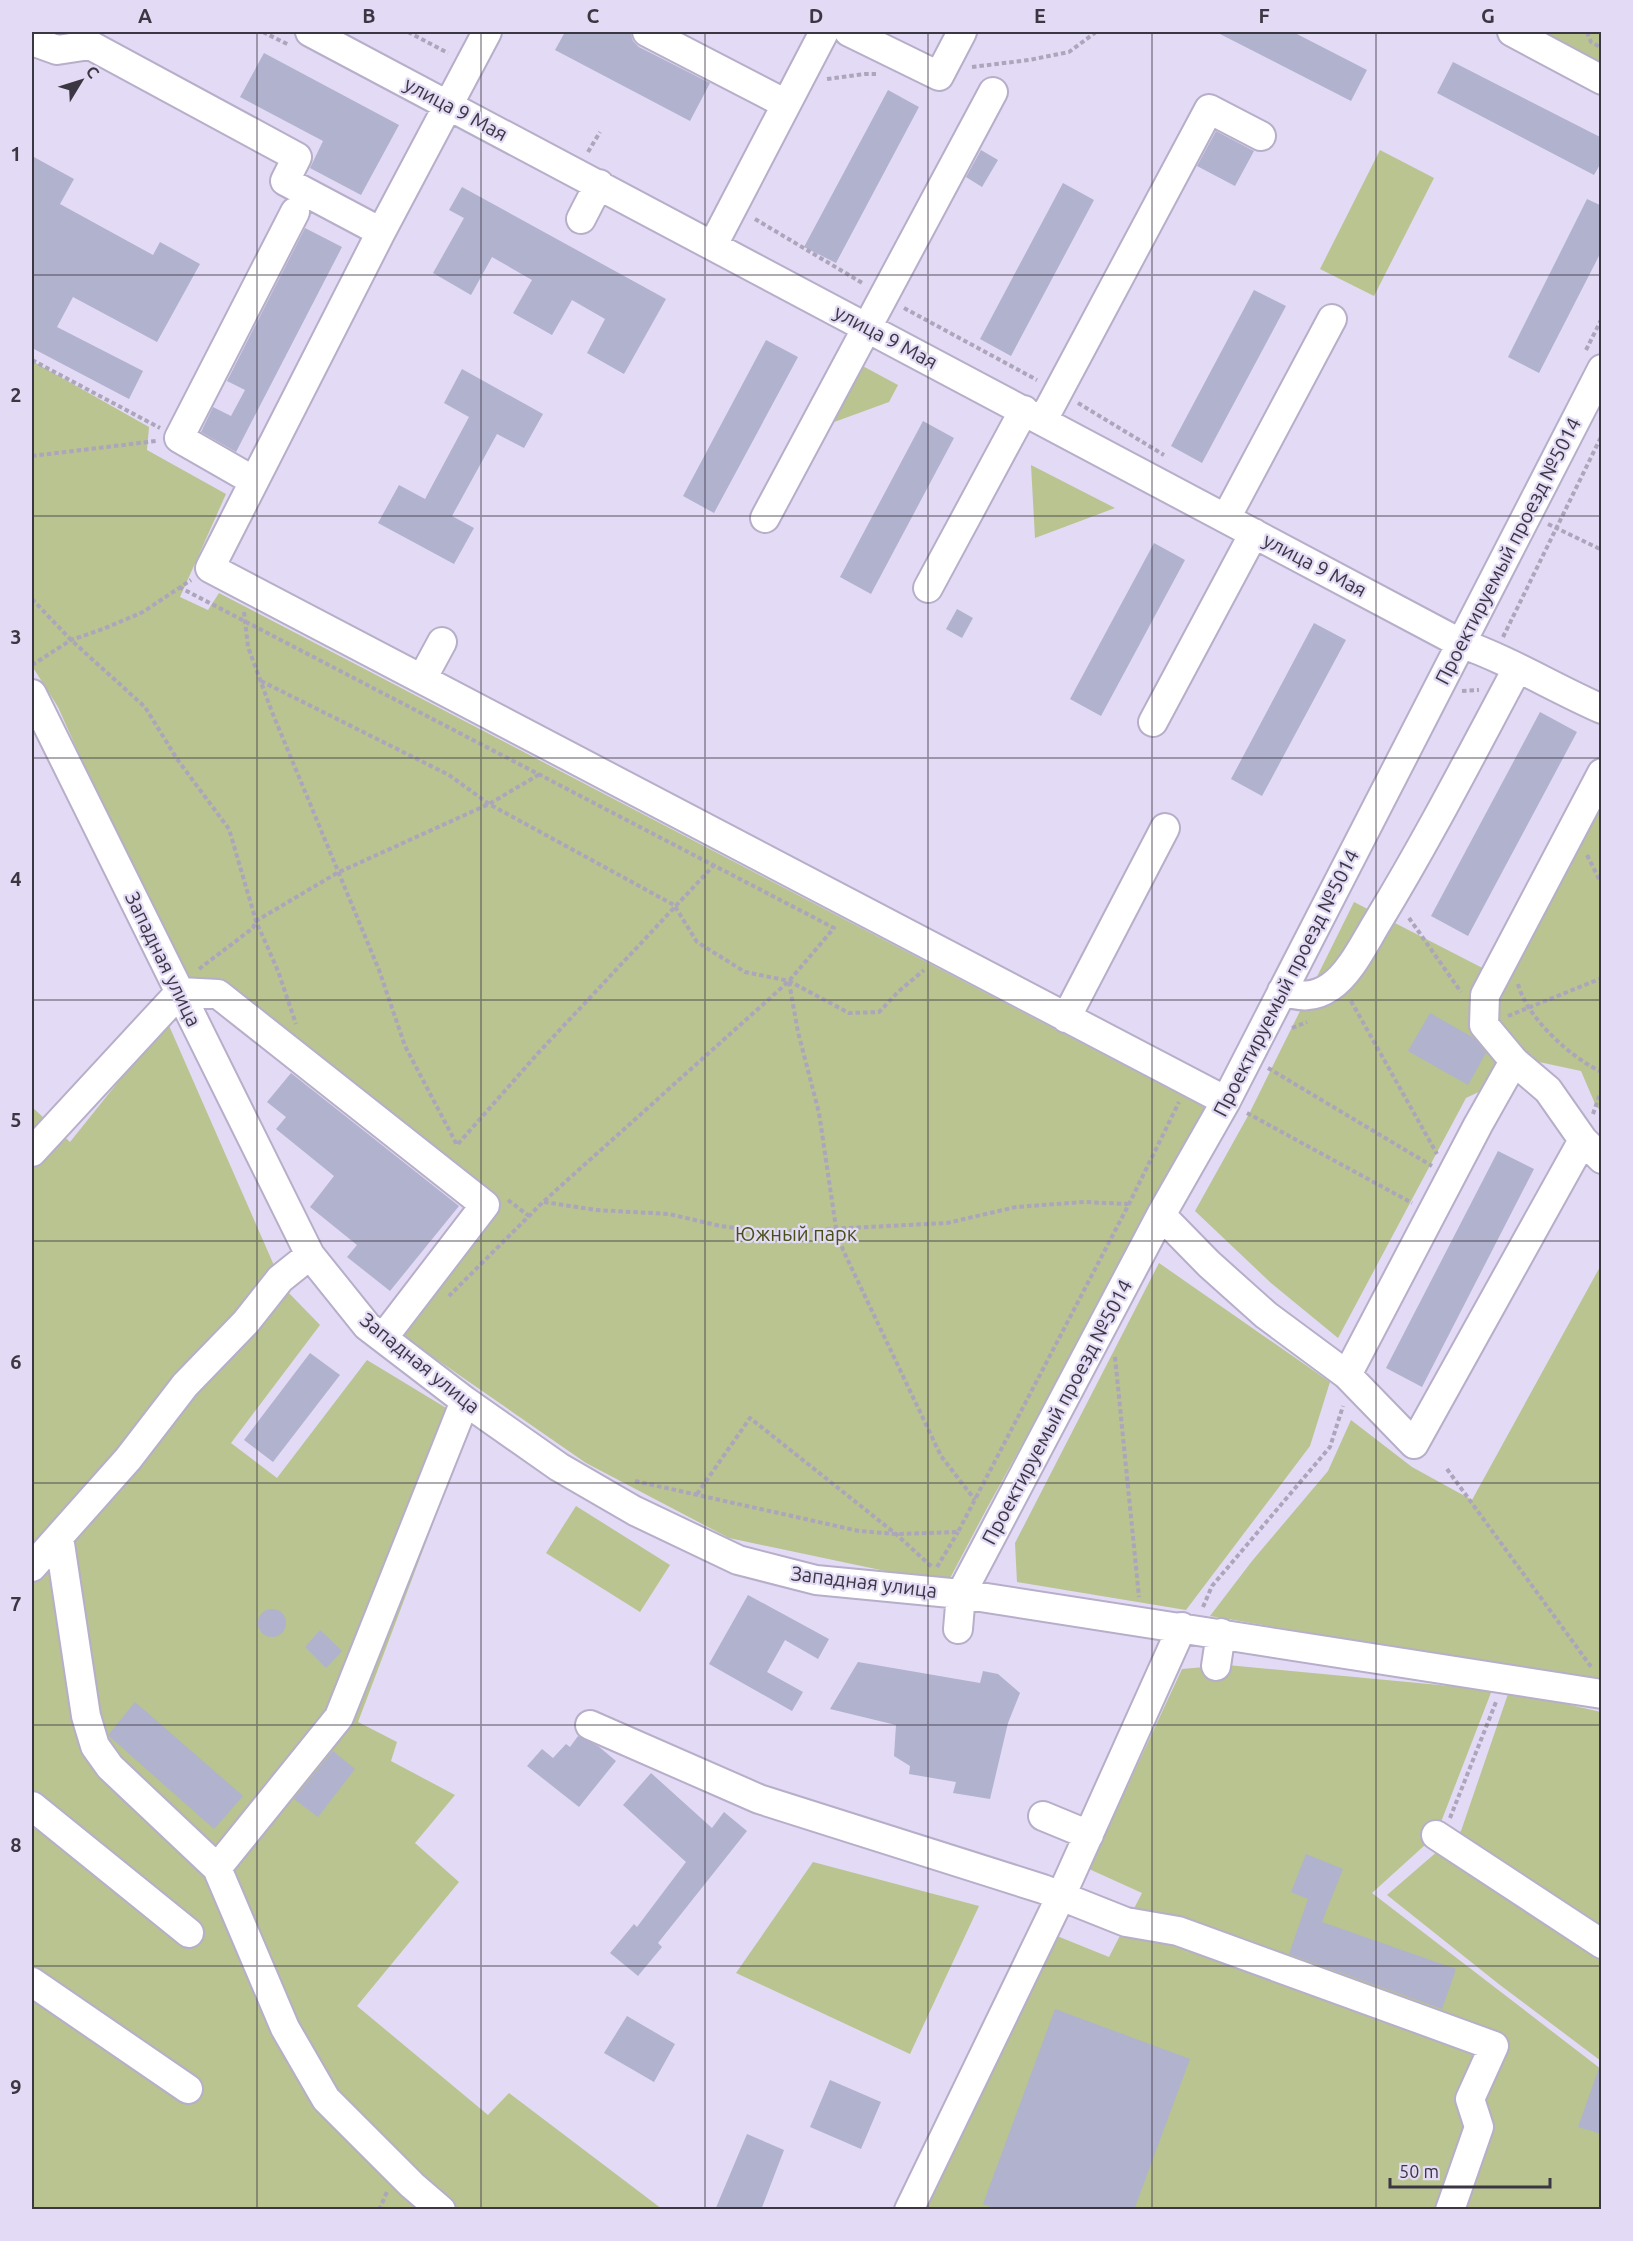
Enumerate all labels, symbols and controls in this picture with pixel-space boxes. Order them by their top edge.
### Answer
text: A [138,4,152,27]
text: B [362,4,376,27]
text: C [587,4,600,27]
text: D [809,4,823,27]
text: E [1034,4,1046,27]
text: F [1258,4,1270,27]
text: G [1481,4,1495,27]
north arrow [51,51,111,111]
text: С [83,62,103,81]
street label: улица 9 Мая [401,72,512,145]
text: 1 [10,142,22,165]
street label: улица 9 Мая [831,300,942,373]
text: 2 [10,383,22,406]
street label: Проектируемый проезд №5014 [1430,413,1585,688]
street label: улица 9 Мая [1260,528,1371,601]
text: 3 [10,625,22,648]
street label: Проектируемый проезд №5014 [1208,845,1363,1120]
text: 4 [10,867,22,890]
street label: Западная улица [121,888,206,1030]
text: 5 [10,1108,22,1131]
park label: Южный парк [735,1222,857,1245]
street label: Проектируемый проезд №5014 [977,1275,1136,1548]
street label: Западная улица [356,1307,485,1418]
text: 6 [10,1350,22,1373]
street label: Западная улица [790,1561,938,1602]
text: 7 [10,1592,22,1615]
text: 8 [10,1833,22,1856]
text: 9 [10,2075,22,2098]
scale bar [1390,2151,1550,2189]
text: 50 m [1399,2161,1439,2181]

